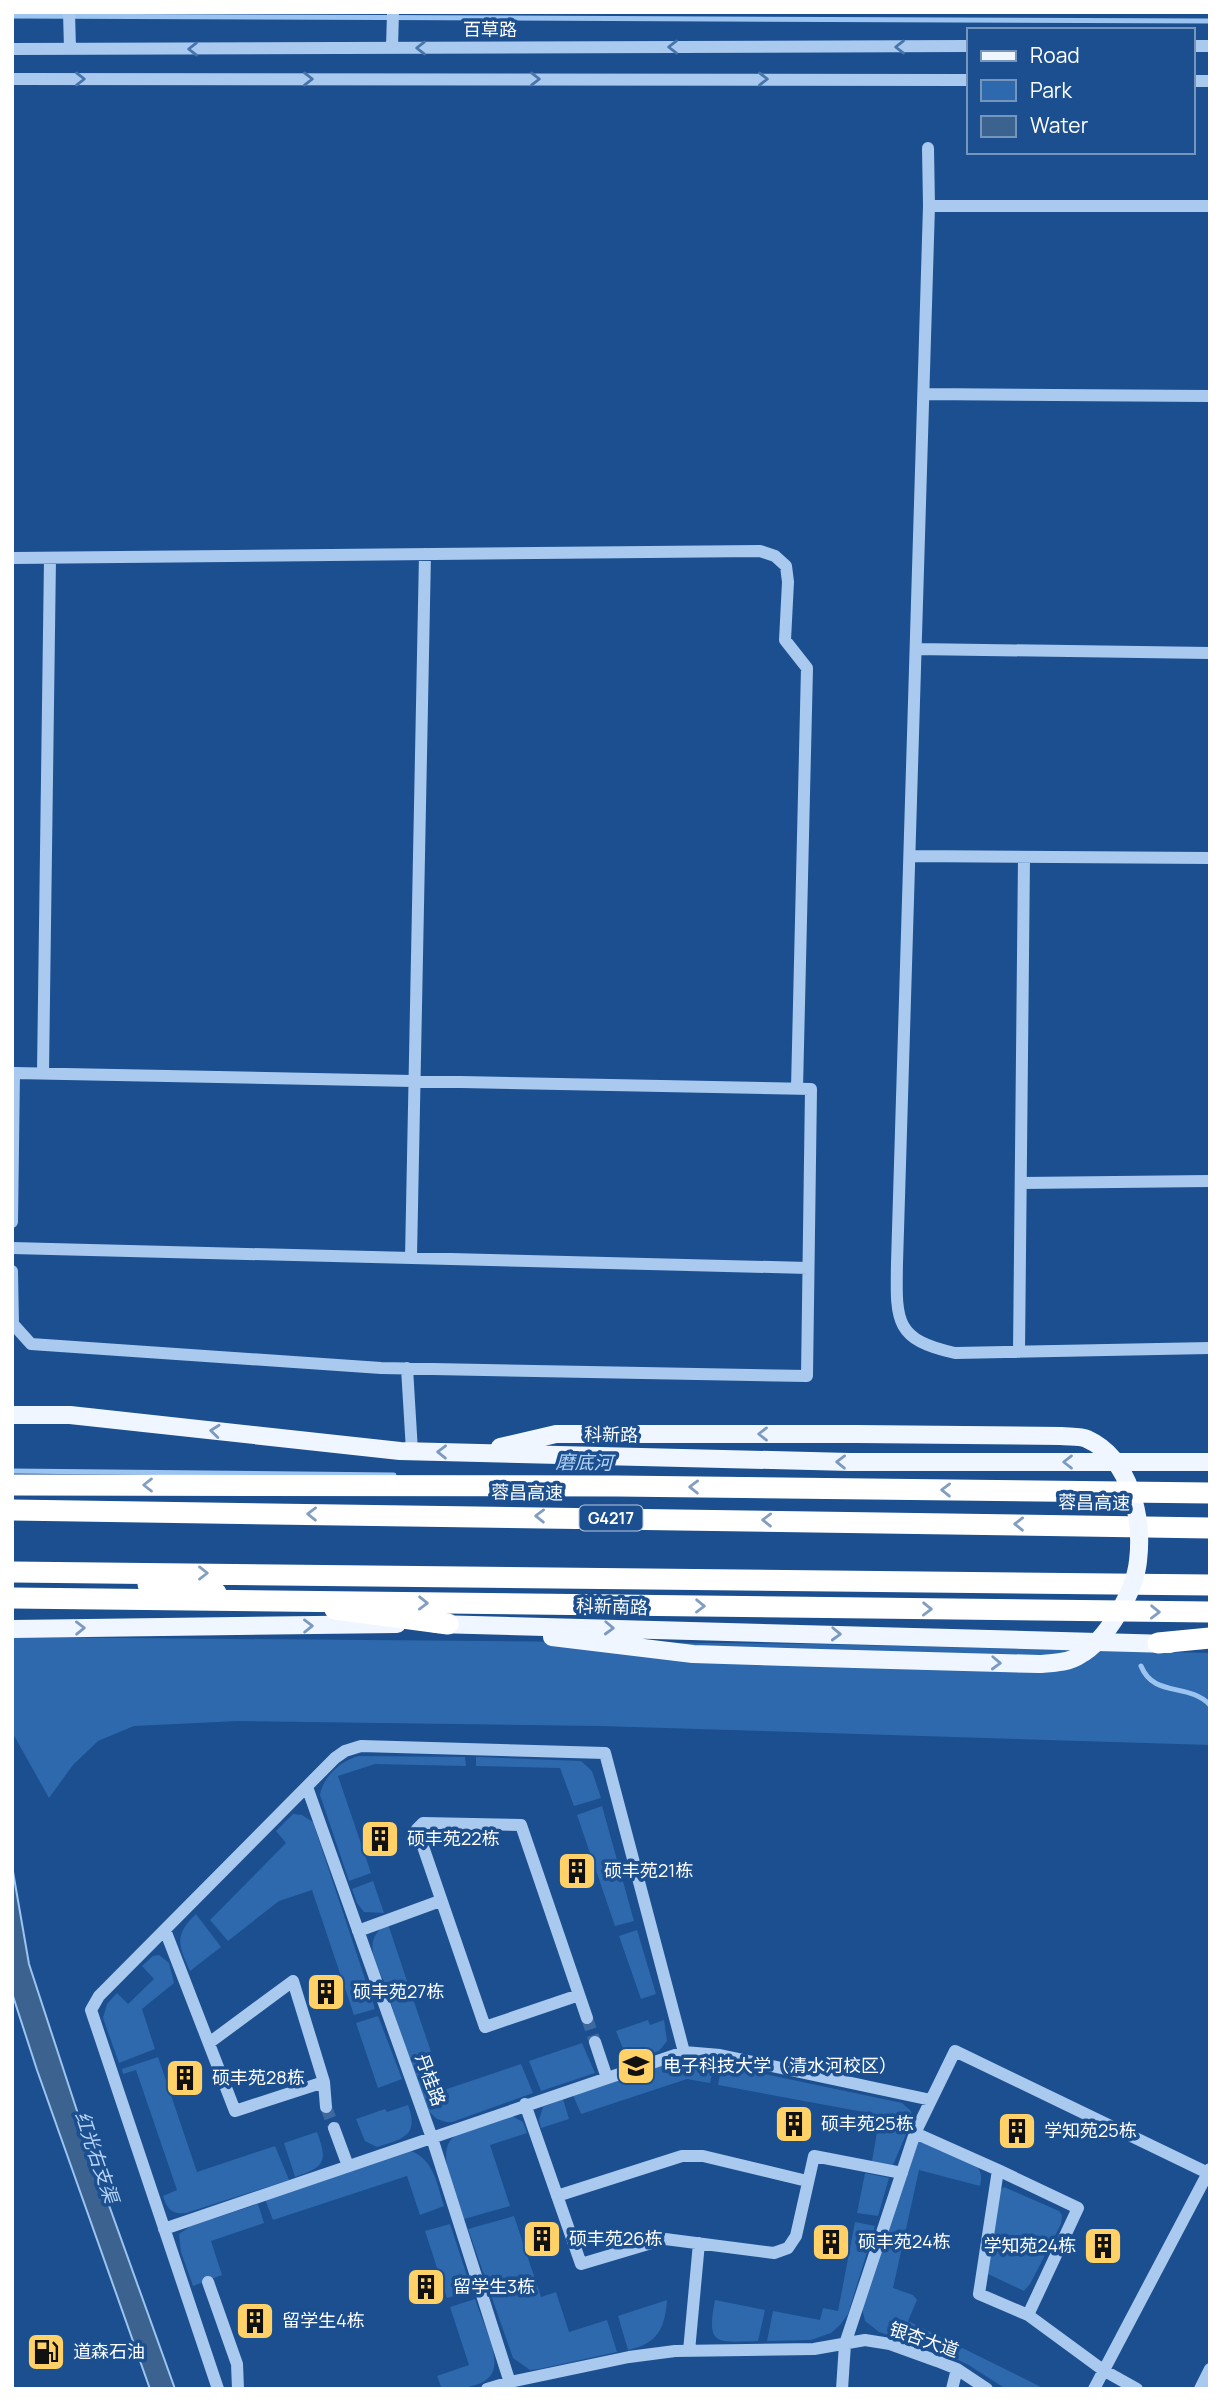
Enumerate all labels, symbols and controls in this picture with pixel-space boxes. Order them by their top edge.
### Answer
street label: 百草路 [463,17,517,41]
legend [967,28,1194,154]
one-way arrow [667,39,677,55]
one-way arrow [894,39,905,55]
one-way arrow [415,40,425,56]
one-way arrow [187,41,198,57]
text: Road [1030,41,1080,69]
one-way arrow [76,71,86,87]
one-way arrow [303,71,314,87]
one-way arrow [531,71,541,87]
one-way arrow [758,71,769,87]
text: Park [1030,76,1072,104]
text: Water [1030,111,1089,139]
street label: 科新路 [584,1422,638,1446]
one-way arrow [209,1423,221,1438]
one-way arrow [757,1426,768,1442]
one-way arrow [436,1444,446,1460]
water label: 磨底河 [555,1449,617,1476]
one-way arrow [835,1454,845,1470]
one-way arrow [1062,1454,1073,1470]
one-way arrow [142,1477,152,1493]
street label: 蓉昌高速 [491,1479,563,1505]
one-way arrow [688,1479,698,1495]
one-way arrow [940,1482,950,1498]
street label: 蓉昌高速 [1058,1489,1130,1515]
one-way arrow [306,1506,317,1521]
road number: G4217 [580,1506,642,1530]
one-way arrow [534,1509,545,1524]
one-way arrow [761,1512,772,1528]
one-way arrow [1013,1517,1024,1532]
one-way arrow [198,1565,209,1581]
street label: 科新南路 [576,1593,648,1619]
one-way arrow [419,1595,429,1611]
one-way arrow [695,1598,706,1614]
one-way arrow [923,1601,933,1617]
one-way arrow [1150,1604,1161,1619]
one-way arrow [303,1618,314,1633]
one-way arrow [75,1621,86,1636]
one-way arrow [604,1621,615,1636]
one-way arrow [831,1627,842,1642]
one-way arrow [991,1655,1002,1670]
building icon: 硕丰苑22栋 [359,1818,401,1860]
place label: 硕丰苑22栋 [407,1826,500,1850]
building icon: 硕丰苑21栋 [556,1850,598,1892]
place label: 硕丰苑21栋 [604,1858,693,1882]
building icon: 硕丰苑27栋 [305,1971,347,2013]
place label: 硕丰苑27栋 [353,1979,444,2003]
school or university icon: 电子科技大学（清水河校区） [615,2045,657,2087]
street label: 丹桂路 [410,2050,451,2109]
place label: 电子科技大学（清水河校区） [663,2053,897,2077]
building icon: 硕丰苑28栋 [164,2057,206,2099]
place label: 硕丰苑28栋 [212,2065,305,2089]
building icon: 硕丰苑25栋 [773,2103,815,2145]
water label: 红光右支渠 [69,2108,126,2209]
building icon: 学知苑25栋 [996,2110,1038,2152]
place label: 硕丰苑25栋 [821,2111,914,2135]
place label: 学知苑25栋 [1044,2118,1137,2142]
building icon: 硕丰苑26栋 [521,2218,563,2260]
building icon: 硕丰苑24栋 [810,2221,852,2263]
building icon: 学知苑24栋 [1082,2225,1124,2267]
place label: 硕丰苑26栋 [569,2226,662,2250]
place label: 硕丰苑24栋 [858,2229,951,2253]
place label: 学知苑24栋 [983,2233,1076,2257]
building icon: 留学生3栋 [405,2266,447,2308]
place label: 留学生3栋 [453,2274,535,2298]
building icon: 留学生4栋 [234,2300,276,2342]
place label: 留学生4栋 [282,2308,365,2332]
street label: 银杏大道 [886,2316,962,2362]
fuel station icon: 道森石油 [25,2331,67,2373]
place label: 道森石油 [73,2339,145,2363]

